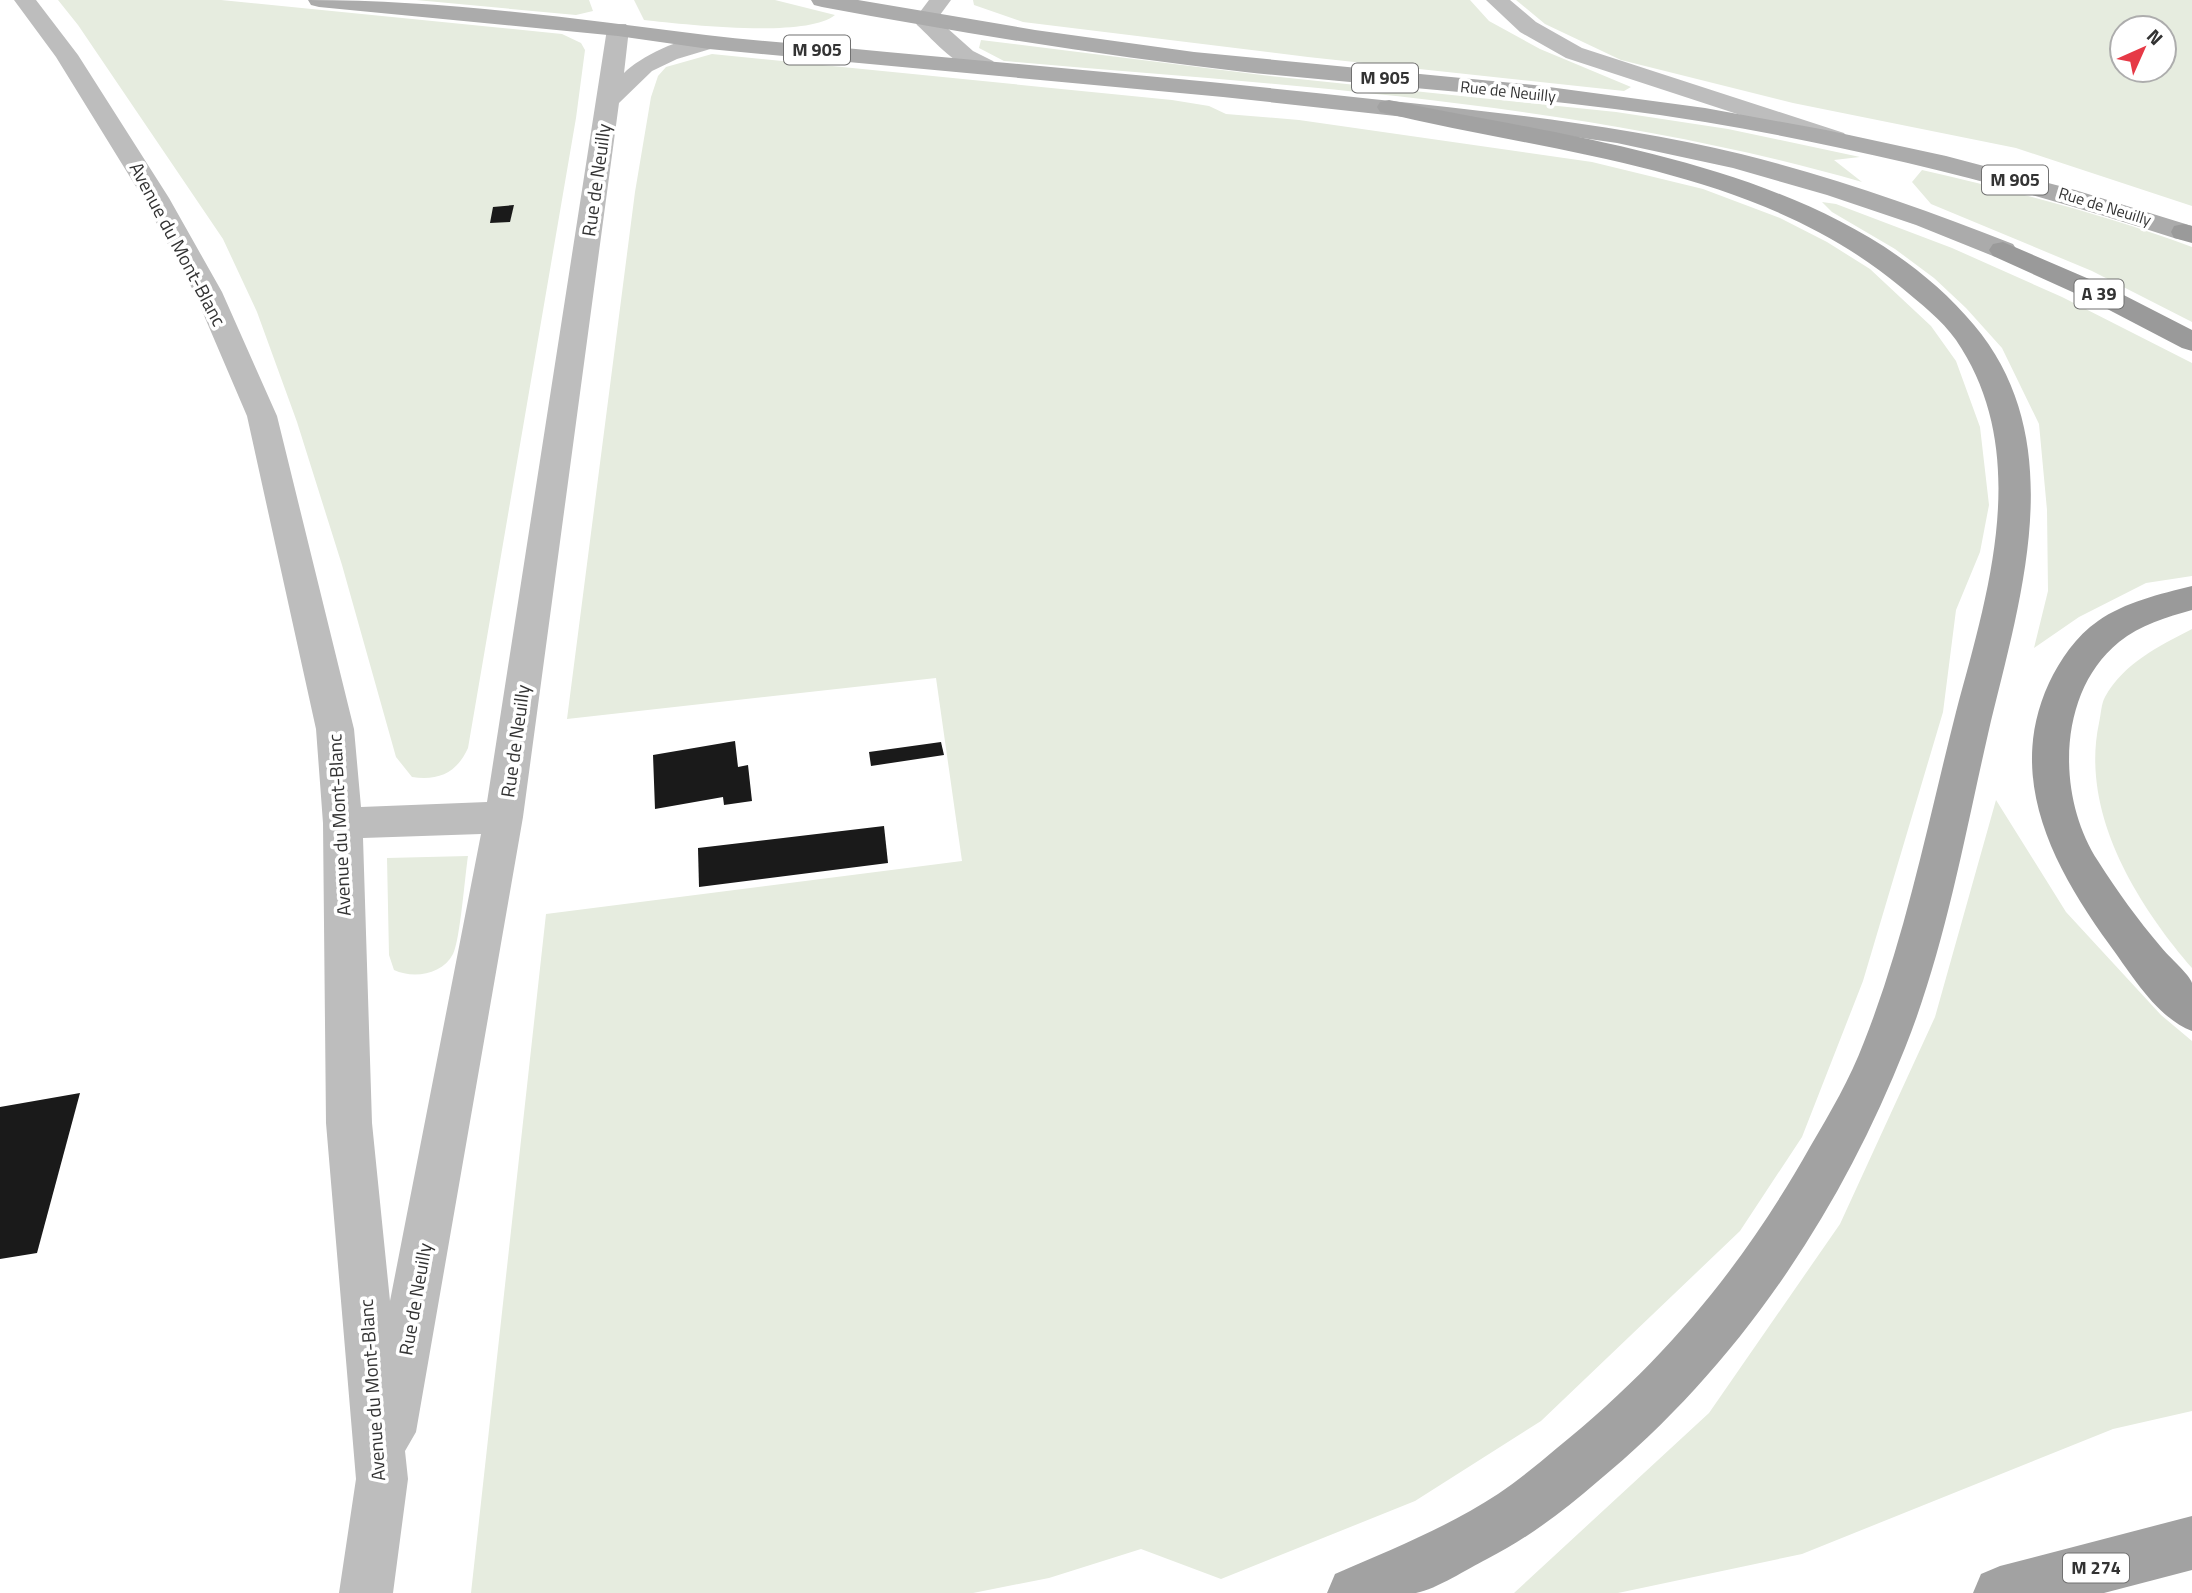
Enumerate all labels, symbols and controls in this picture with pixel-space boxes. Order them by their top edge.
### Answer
north arrow [2108,14,2178,84]
text: N [2140,22,2170,52]
road number: M 905 [784,36,850,64]
road number: M 905 [1352,64,1418,92]
street label: Rue de Neuilly [1459,74,1557,108]
street label: Rue de Neuilly [573,122,618,238]
street label: Avenue du Mont-Blanc [123,156,234,331]
road number: M 905 [1982,166,2048,195]
street label: Rue de Neuilly [2056,181,2155,232]
road number: A 39 [2074,280,2124,308]
street label: Rue de Neuilly [492,683,537,799]
street label: Avenue du Mont-Blanc [319,733,358,917]
street label: Rue de Neuilly [390,1240,439,1358]
street label: Avenue du Mont-Blanc [351,1298,392,1482]
road number: M 274 [2063,1554,2129,1582]

